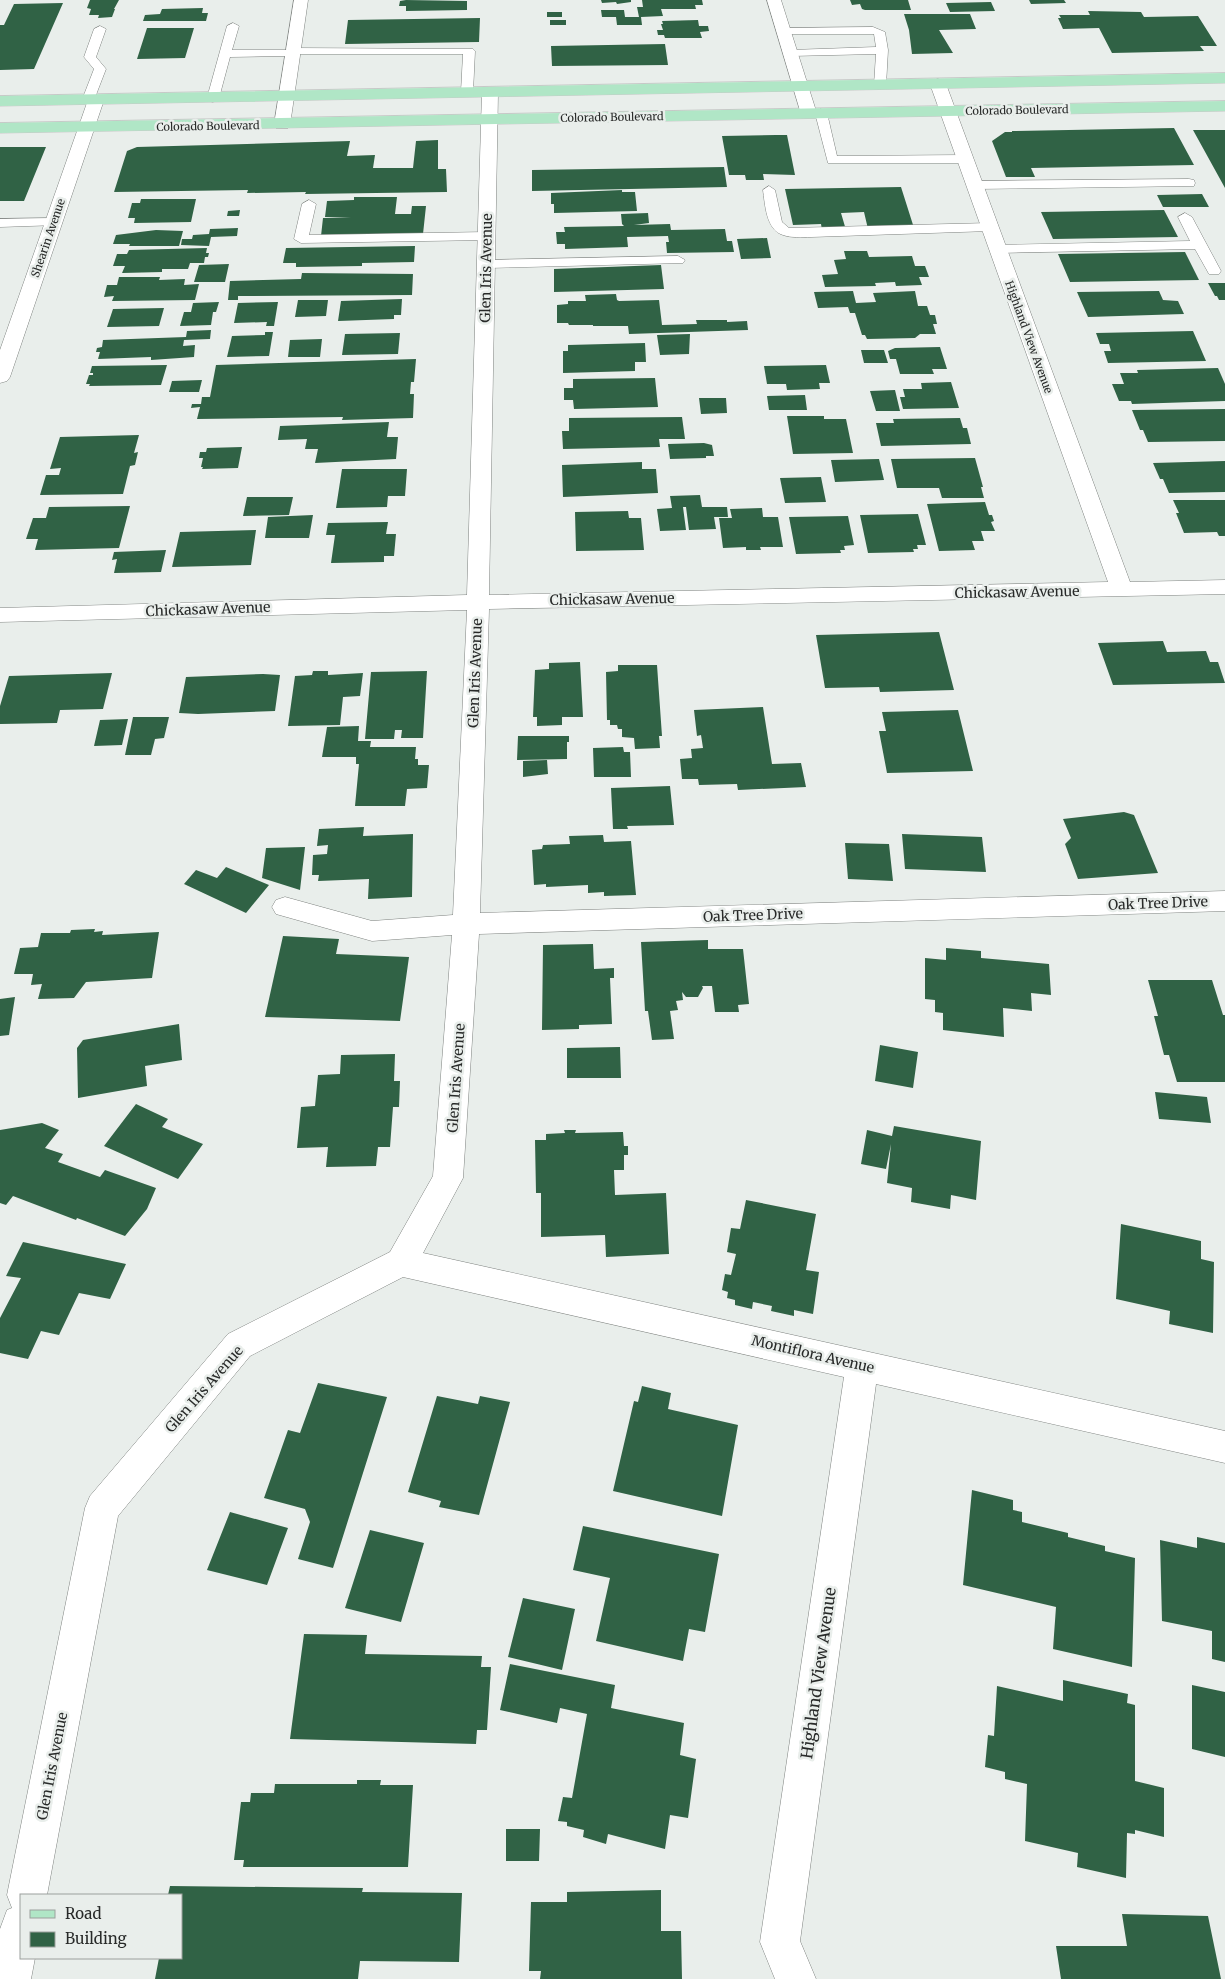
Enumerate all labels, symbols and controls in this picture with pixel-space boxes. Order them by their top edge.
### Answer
street label: Colorado Boulevard [965,102,1069,118]
street label: Colorado Boulevard [560,109,664,125]
street label: Colorado Boulevard [156,118,260,134]
street label: Shearin Avenue [28,197,68,279]
street label: Glen Iris Avenue [476,213,496,323]
street label: Highland View Avenue [1002,279,1056,396]
street label: Chickasaw Avenue [954,582,1080,602]
street label: Chickasaw Avenue [549,589,675,609]
street label: Chickasaw Avenue [145,598,271,620]
street label: Glen Iris Avenue [464,618,486,728]
street label: Oak Tree Drive [1108,892,1208,914]
street label: Oak Tree Drive [703,904,803,926]
street label: Glen Iris Avenue [443,1023,469,1133]
street label: Montiflora Avenue [750,1331,876,1377]
street label: Glen Iris Avenue [161,1342,247,1436]
street label: Highland View Avenue [796,1586,840,1760]
street label: Glen Iris Avenue [33,1711,71,1821]
legend [20,1894,182,1959]
text: Road [65,1904,101,1923]
text: Building [65,1929,127,1948]

